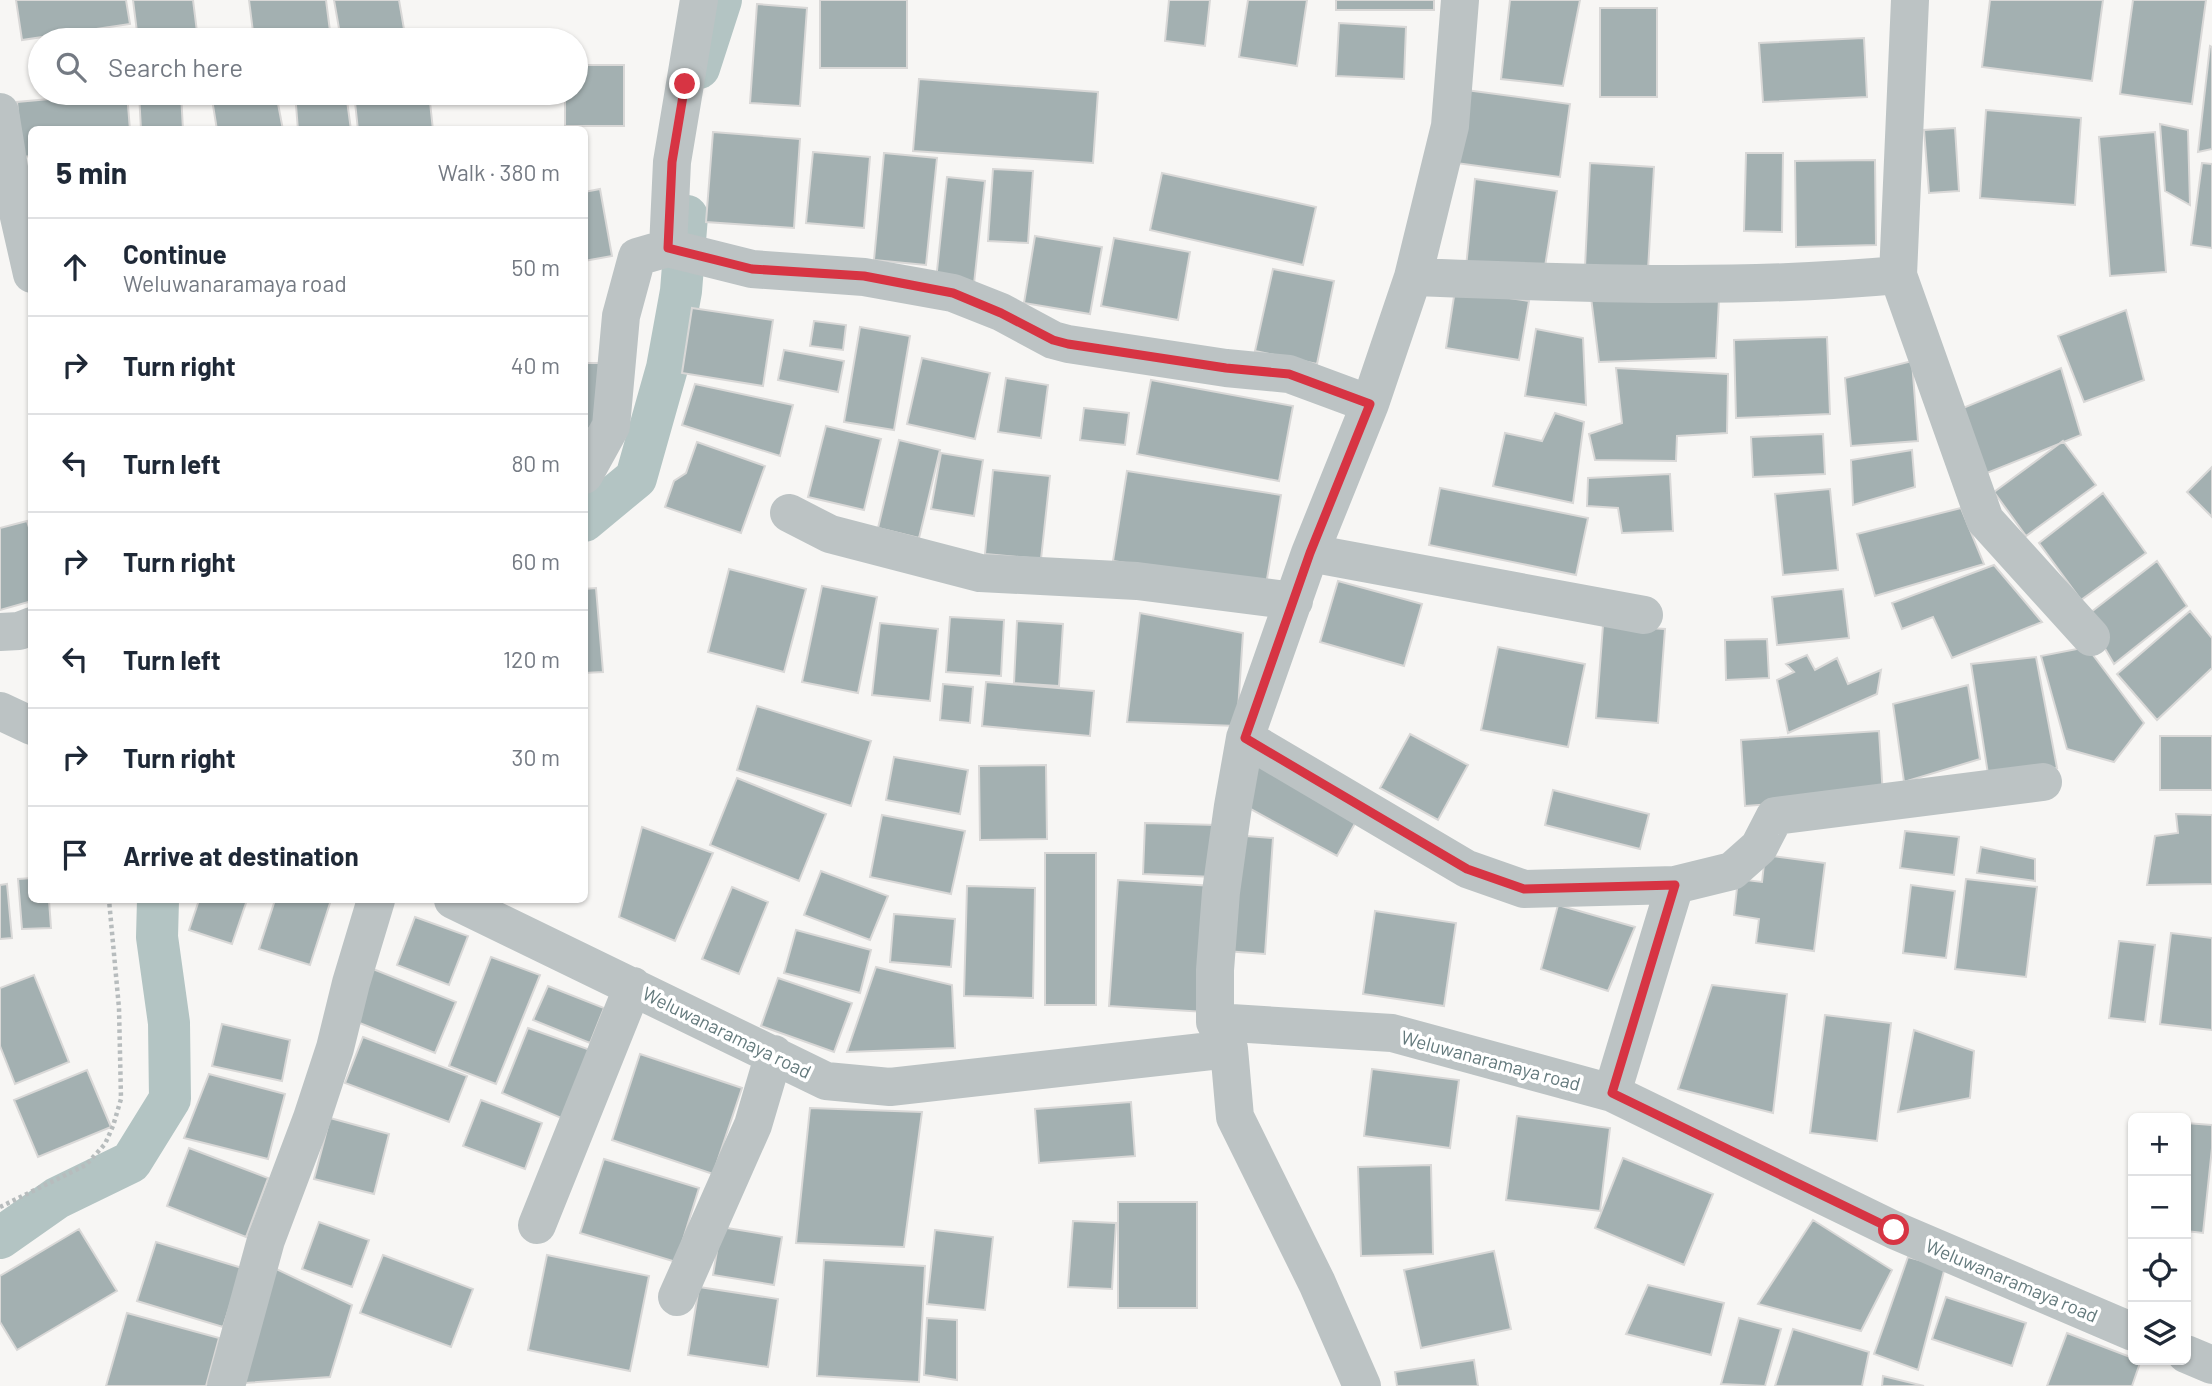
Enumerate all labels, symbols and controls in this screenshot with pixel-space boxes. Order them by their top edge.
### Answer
search box [28,28,588,105]
icon: search [52,48,90,86]
text: Search here [108,51,243,82]
route end [669,68,700,99]
text: 5 min [56,154,127,190]
text: Walk · 380 m [438,158,560,186]
text: Continue [123,238,227,269]
icon: ahead [56,248,94,286]
text: 50 m [512,253,560,281]
text: Weluwanaramaya road [123,269,347,297]
icon: right [56,346,94,384]
text: Turn right [123,350,236,381]
text: 40 m [511,351,560,379]
icon: left [56,444,94,482]
text: Turn left [123,448,221,479]
text: 80 m [511,449,560,477]
icon: right [56,542,94,580]
text: Turn right [123,546,236,577]
text: 60 m [512,547,560,575]
icon: left [56,640,94,678]
text: Turn left [123,644,221,675]
text: 120 m [503,645,560,673]
icon: right [56,738,94,776]
text: Turn right [123,742,236,773]
text: 30 m [512,743,560,771]
icon: arrive [56,836,94,874]
text: Arrive at destination [123,840,359,871]
street label: Weluwanaramaya road [639,981,815,1083]
street label: Weluwanaramaya road [1399,1025,1583,1095]
map controls [2128,1113,2191,1365]
button: + [2128,1113,2191,1176]
button: − [2128,1176,2191,1239]
route start [1878,1214,1909,1245]
street label: Weluwanaramaya road [1922,1233,2102,1327]
button: locate [2128,1239,2191,1302]
button: layers [2128,1302,2191,1365]

